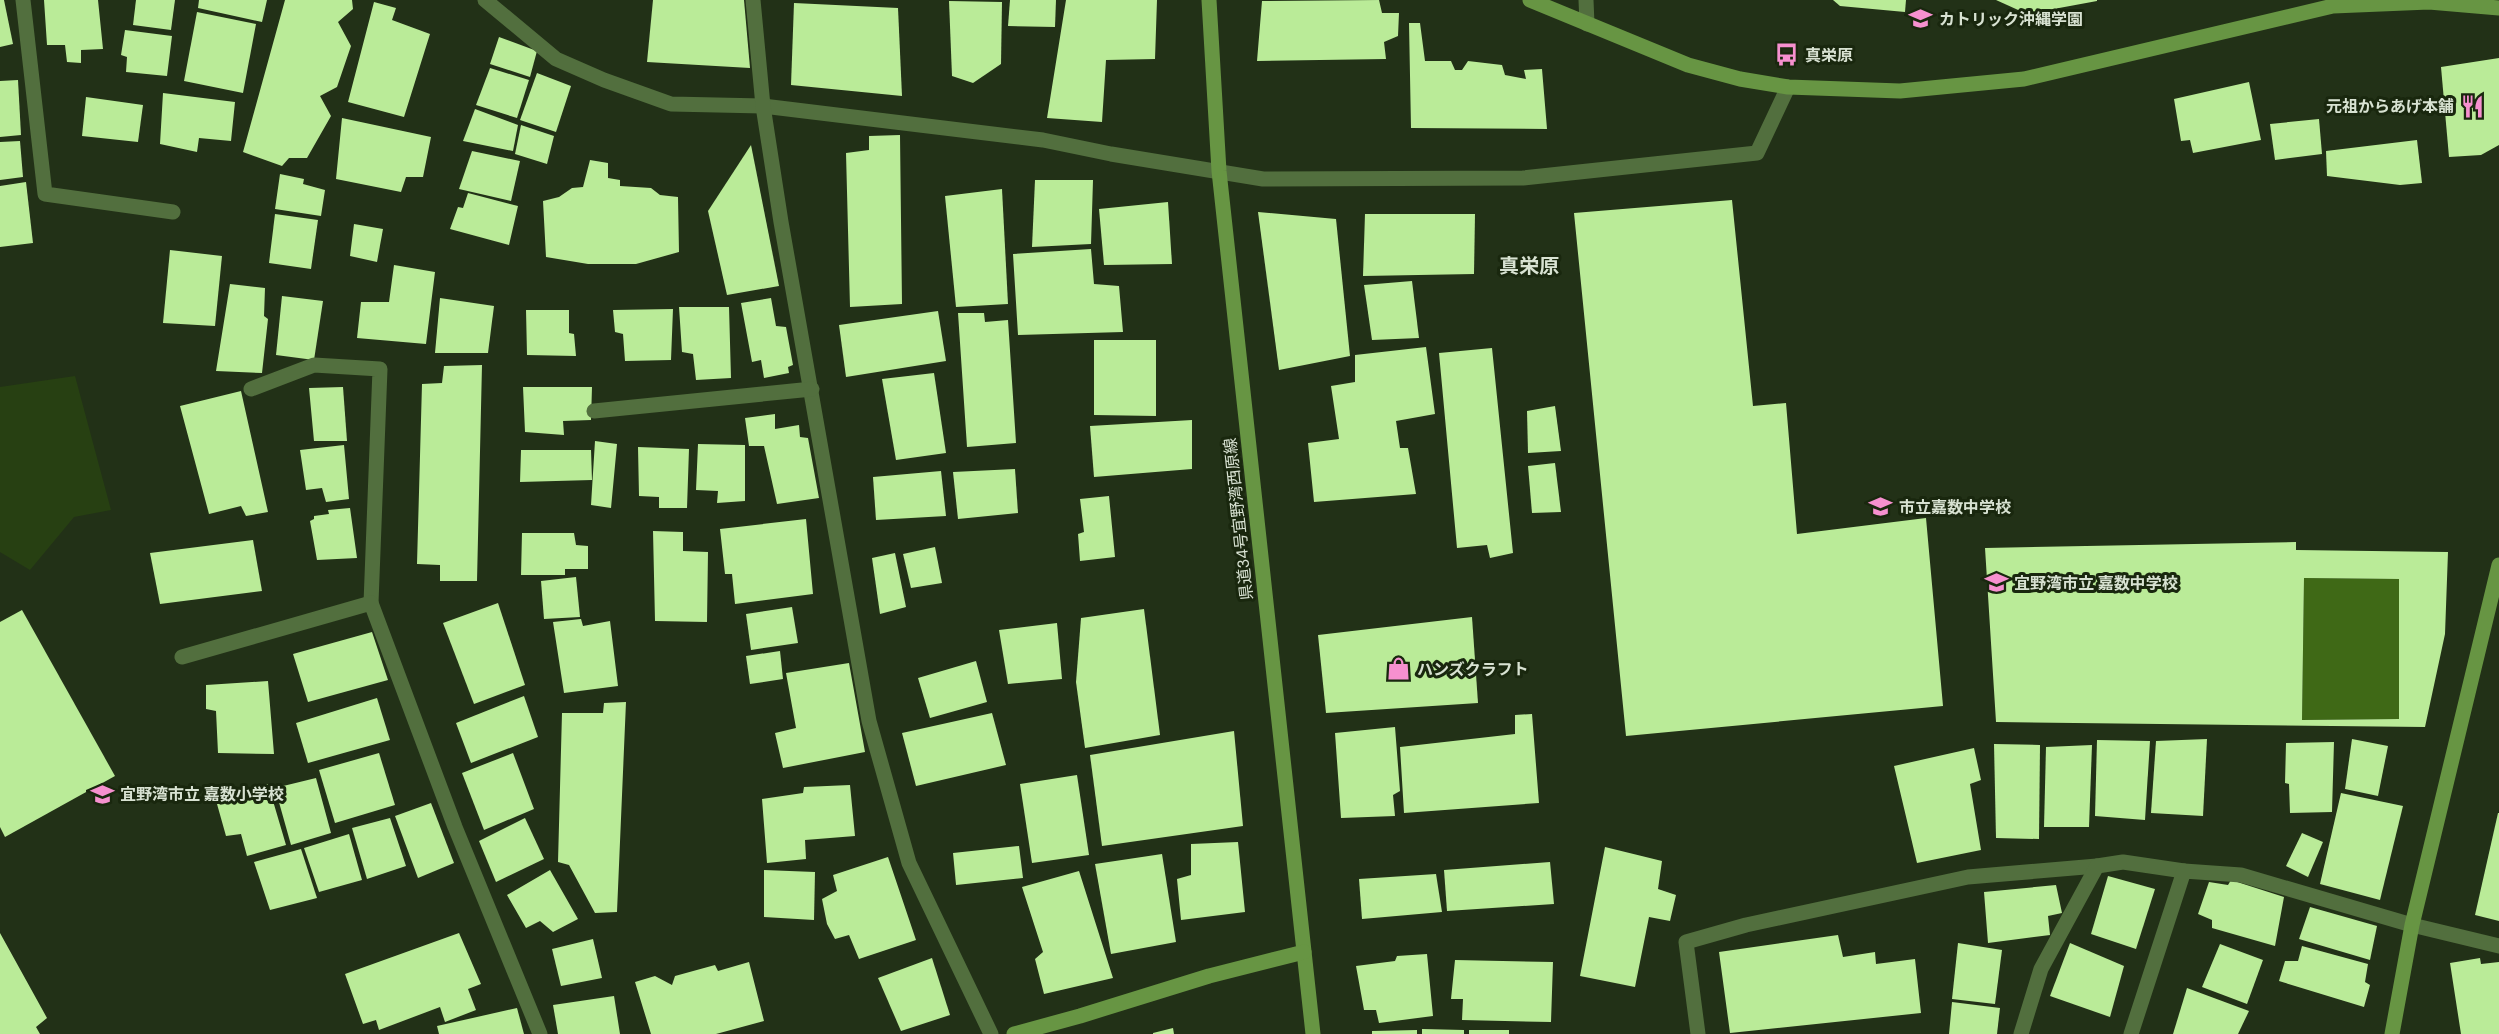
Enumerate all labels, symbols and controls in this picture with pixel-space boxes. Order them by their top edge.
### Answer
school or university icon: カトリック沖縄学園 [1908,6,1934,32]
place label: カトリック沖縄学園 [1939,9,2083,30]
bus stop icon: 真栄原 [1774,42,1800,68]
place label: 真栄原 [1805,45,1853,66]
restaurant icon: 元祖からあげ本舗 [2459,93,2485,119]
place label: 元祖からあげ本舗 [2326,96,2454,117]
district label: 真栄原 [1499,253,1559,279]
street label: 県道34号宜野湾西原線 [1220,437,1257,601]
school or university icon: 市立嘉数中学校 [1868,494,1894,520]
place label: 市立嘉数中学校 [1899,497,2011,518]
school or university icon: 宜野湾市立 嘉数中学校 [1983,570,2009,596]
place label: 宜野湾市立 嘉数中学校 [2014,573,2178,594]
shop icon: ハンズクラフト [1386,656,1412,682]
place label: ハンズクラフト [1417,659,1529,680]
school or university icon: 宜野湾市立 嘉数小学校 [89,781,115,807]
place label: 宜野湾市立 嘉数小学校 [120,784,284,805]

